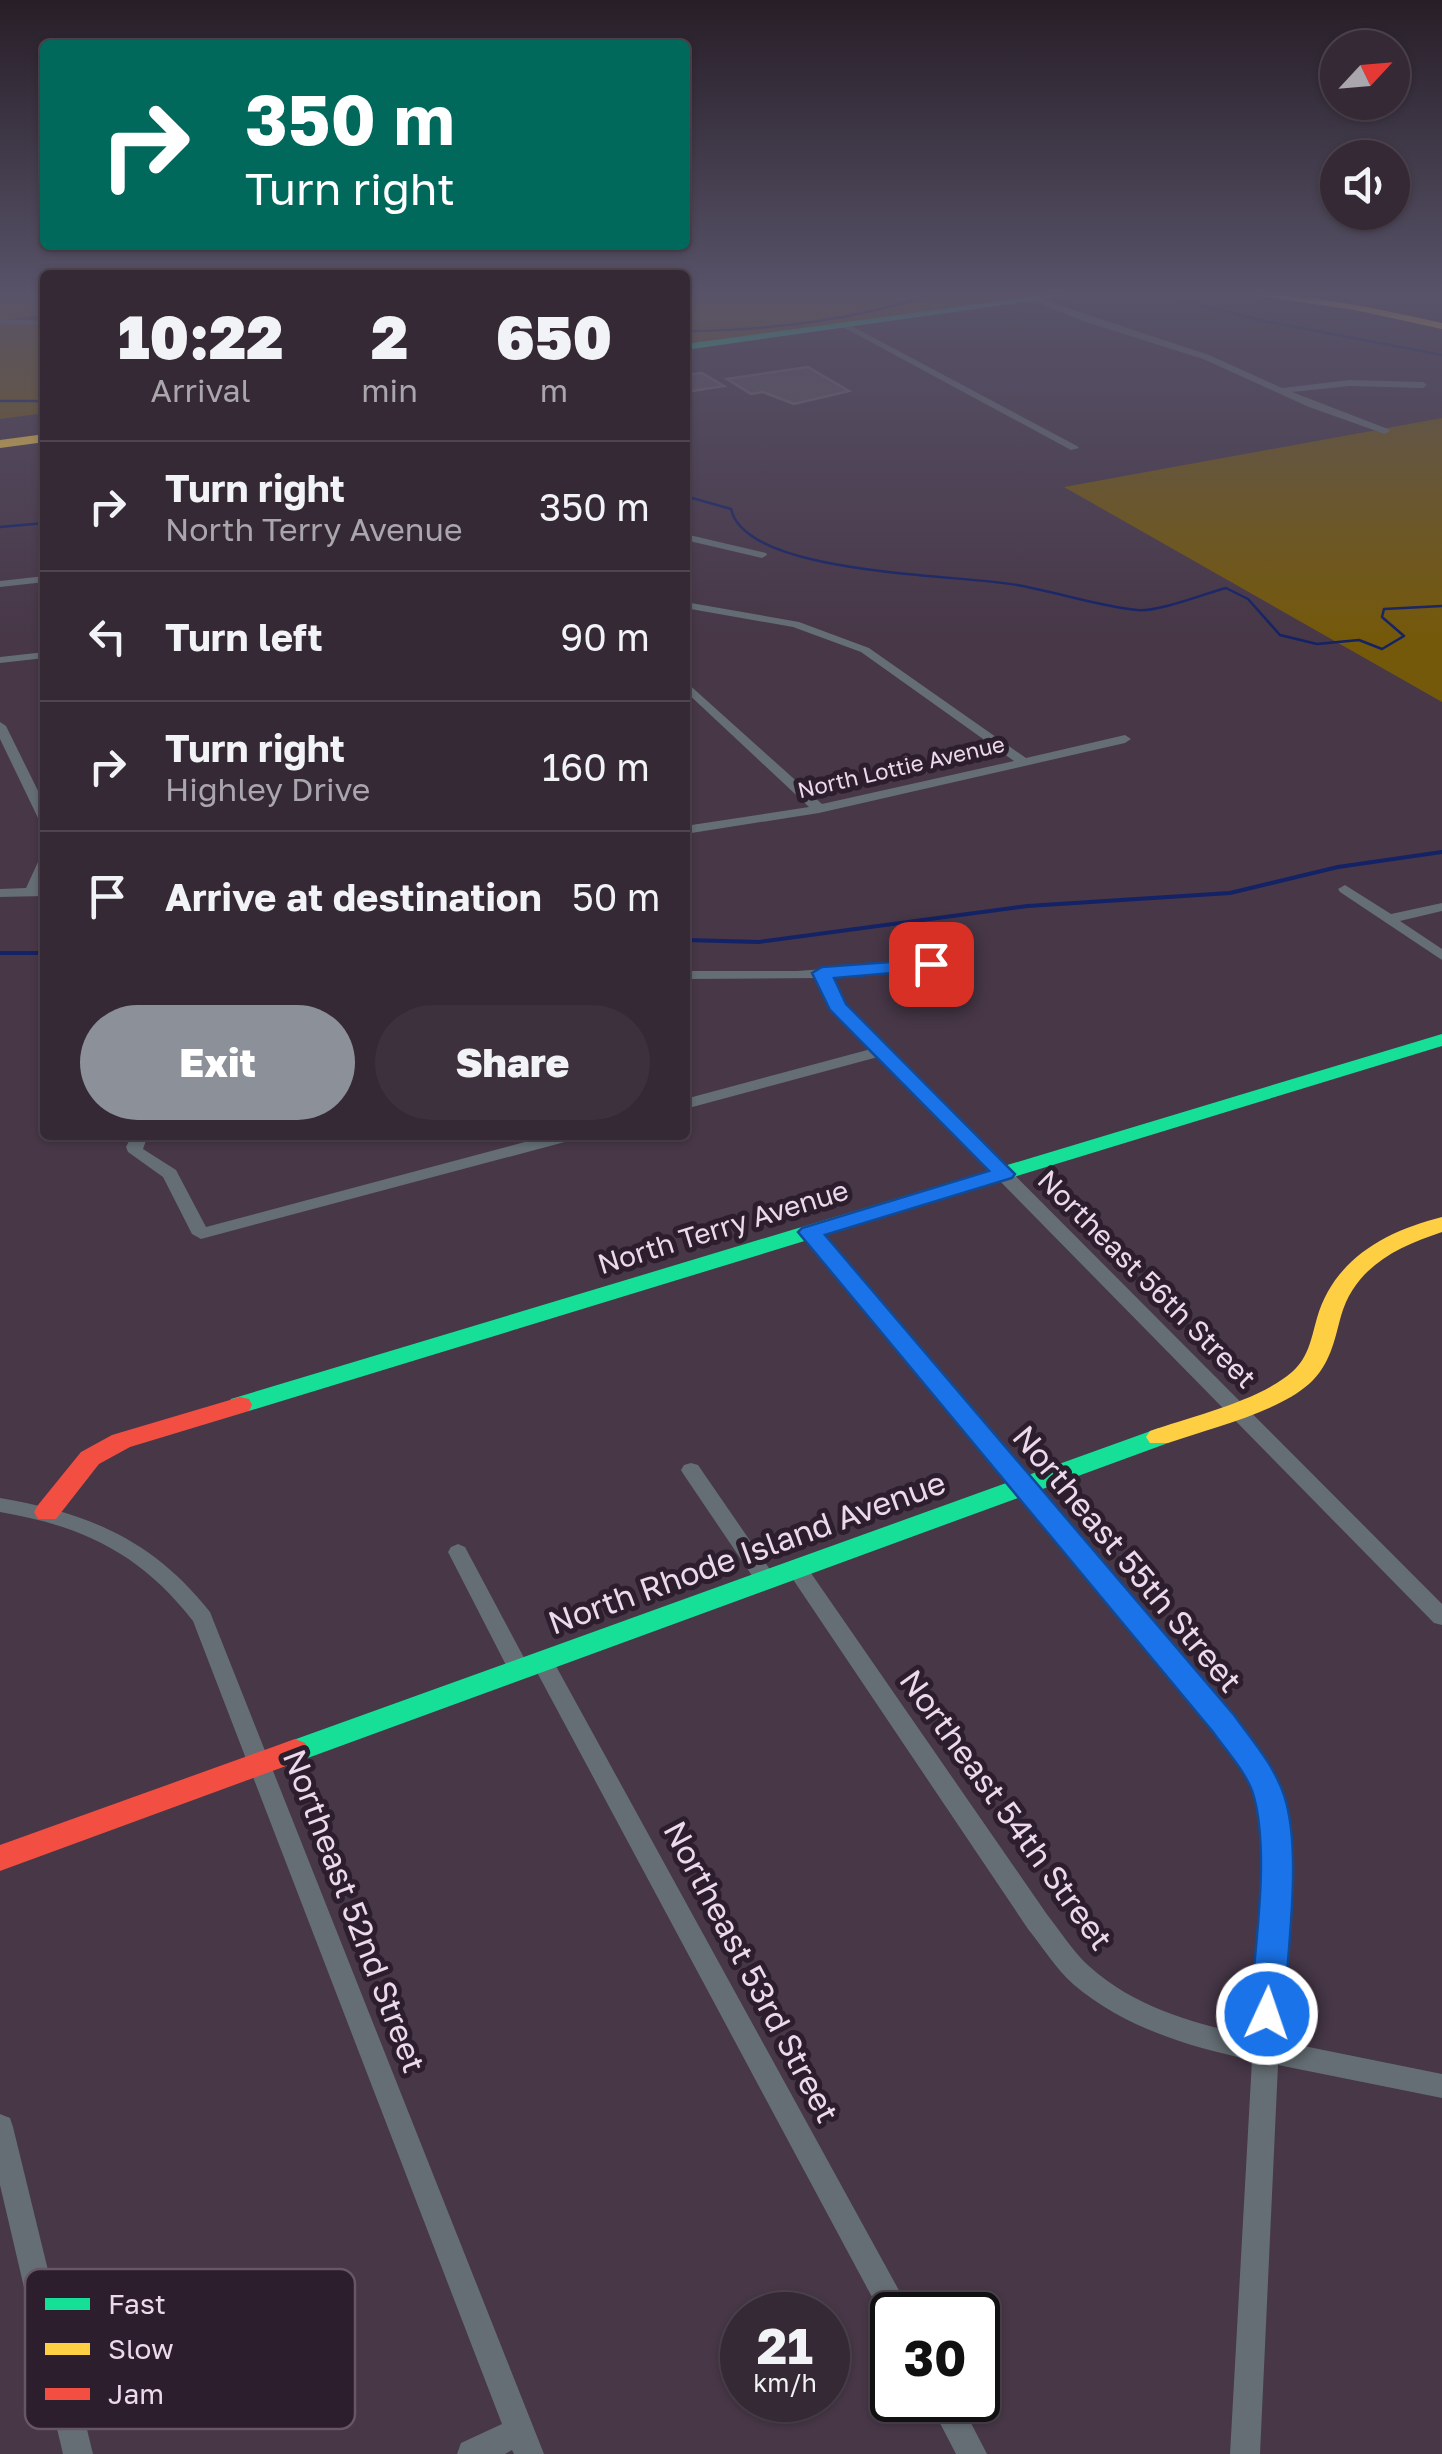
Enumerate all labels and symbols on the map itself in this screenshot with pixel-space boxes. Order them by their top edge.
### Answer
north arrow [1320,30,1410,120]
street label: North Lottie Avenue [795,730,1007,803]
pin [889,922,974,1007]
street label: Northeast 56th Street [1032,1163,1263,1394]
street label: North Terry Avenue [594,1173,852,1280]
street label: Northeast 55th Street [1005,1418,1250,1699]
street label: North Rhode Island Avenue [543,1462,950,1642]
street label: Northeast 54th Street [892,1662,1121,1957]
street label: Northeast 52nd Street [276,1744,434,2077]
street label: Northeast 53rd Street [656,1815,847,2129]
position arrow [1215,1962,1319,2066]
legend [25,2269,355,2429]
text: Fast [108,2287,166,2320]
speed limit sign: 30 [870,2292,1000,2422]
text: Slow [108,2332,174,2365]
text: Jam [108,2377,164,2410]

